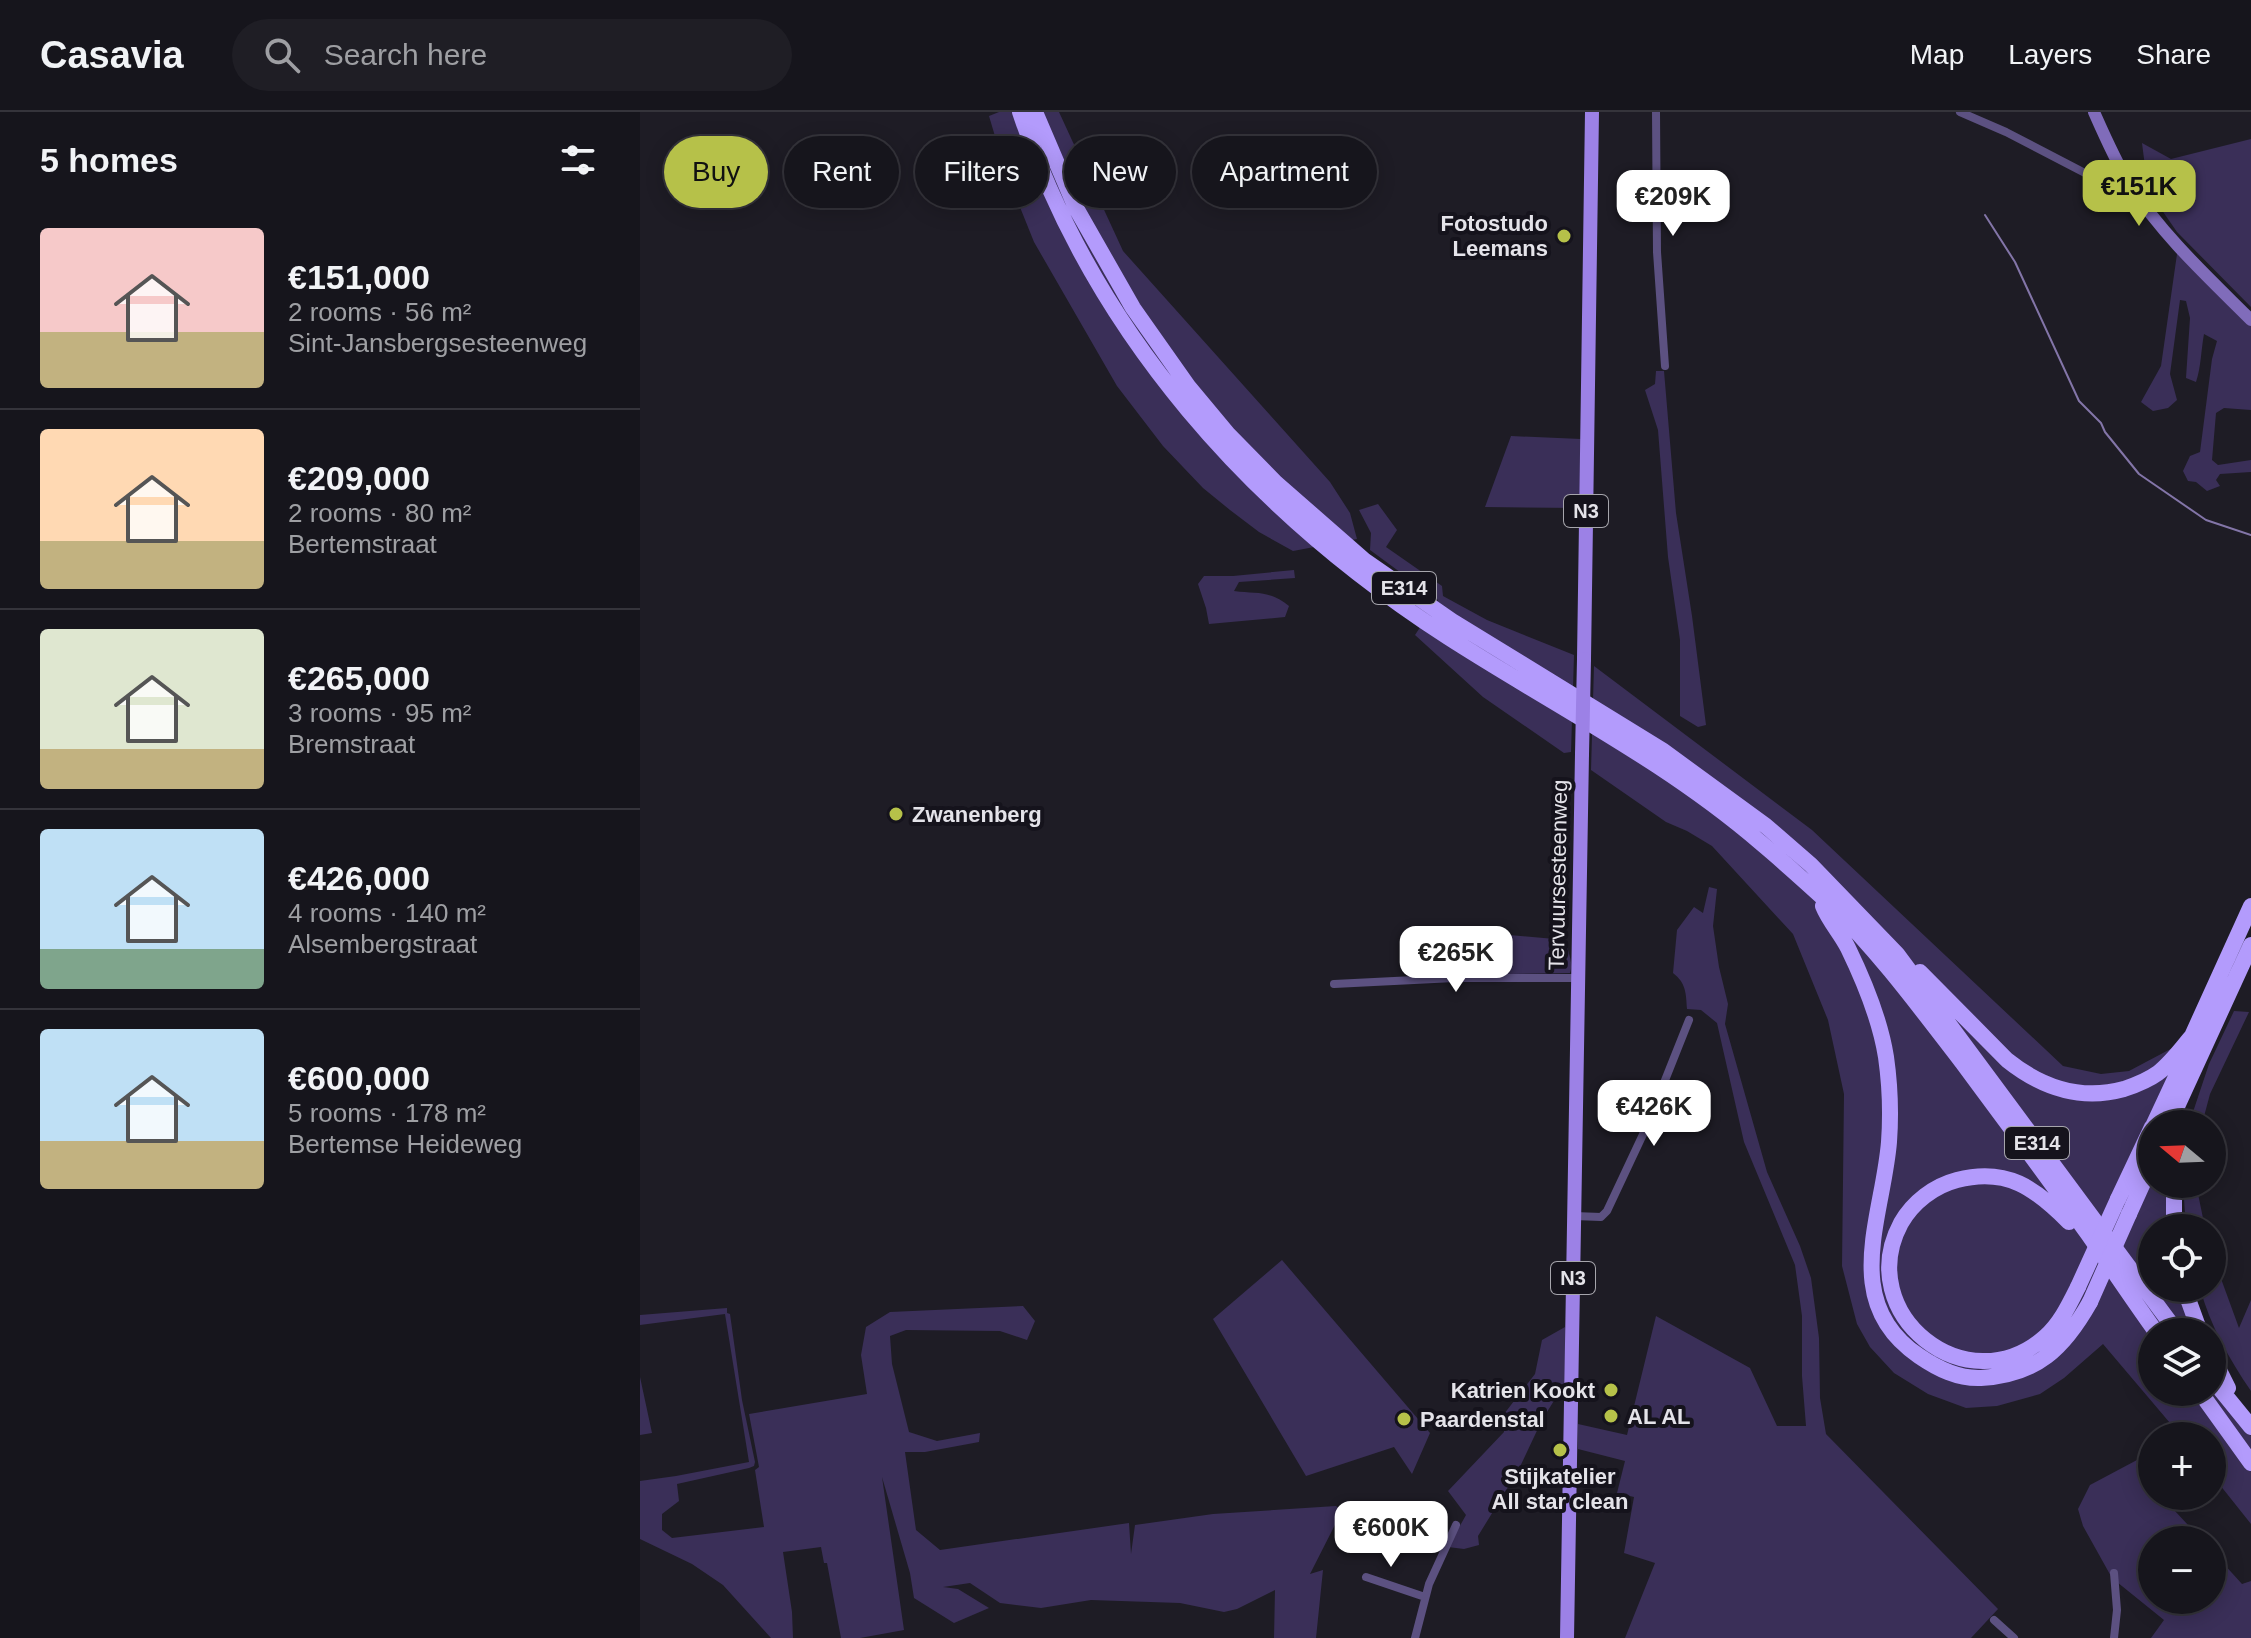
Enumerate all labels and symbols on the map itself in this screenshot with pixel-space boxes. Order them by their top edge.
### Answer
pin: €151K [2083,160,2195,228]
pin: €209K [1617,170,1729,238]
place label: Fotostudo Leemans [1440,211,1548,261]
marker: Fotostudo Leemans [1555,227,1573,245]
road number: N3 [1564,495,1608,527]
road number: E314 [1372,572,1436,604]
street label: Tervuursesteenweg [1544,779,1572,971]
place label: Zwanenberg [912,802,1042,827]
marker: Zwanenberg [887,805,905,823]
pin: €265K [1400,926,1512,994]
pin: €426K [1598,1080,1710,1148]
north arrow [2138,1110,2226,1198]
road number: E314 [2005,1127,2069,1159]
road number: N3 [1551,1262,1595,1294]
place label: Katrien Kookt [1451,1378,1596,1403]
marker: Katrien Kookt [1602,1381,1620,1399]
place label: AL AL [1627,1404,1691,1429]
place label: Paardenstal [1420,1407,1545,1432]
marker: AL AL [1602,1407,1620,1425]
marker: Paardenstal [1395,1410,1413,1428]
marker: Stijkatelier All star clean [1551,1441,1569,1459]
place label: Stijkatelier All star clean [1492,1464,1628,1514]
pin: €600K [1335,1501,1447,1569]

